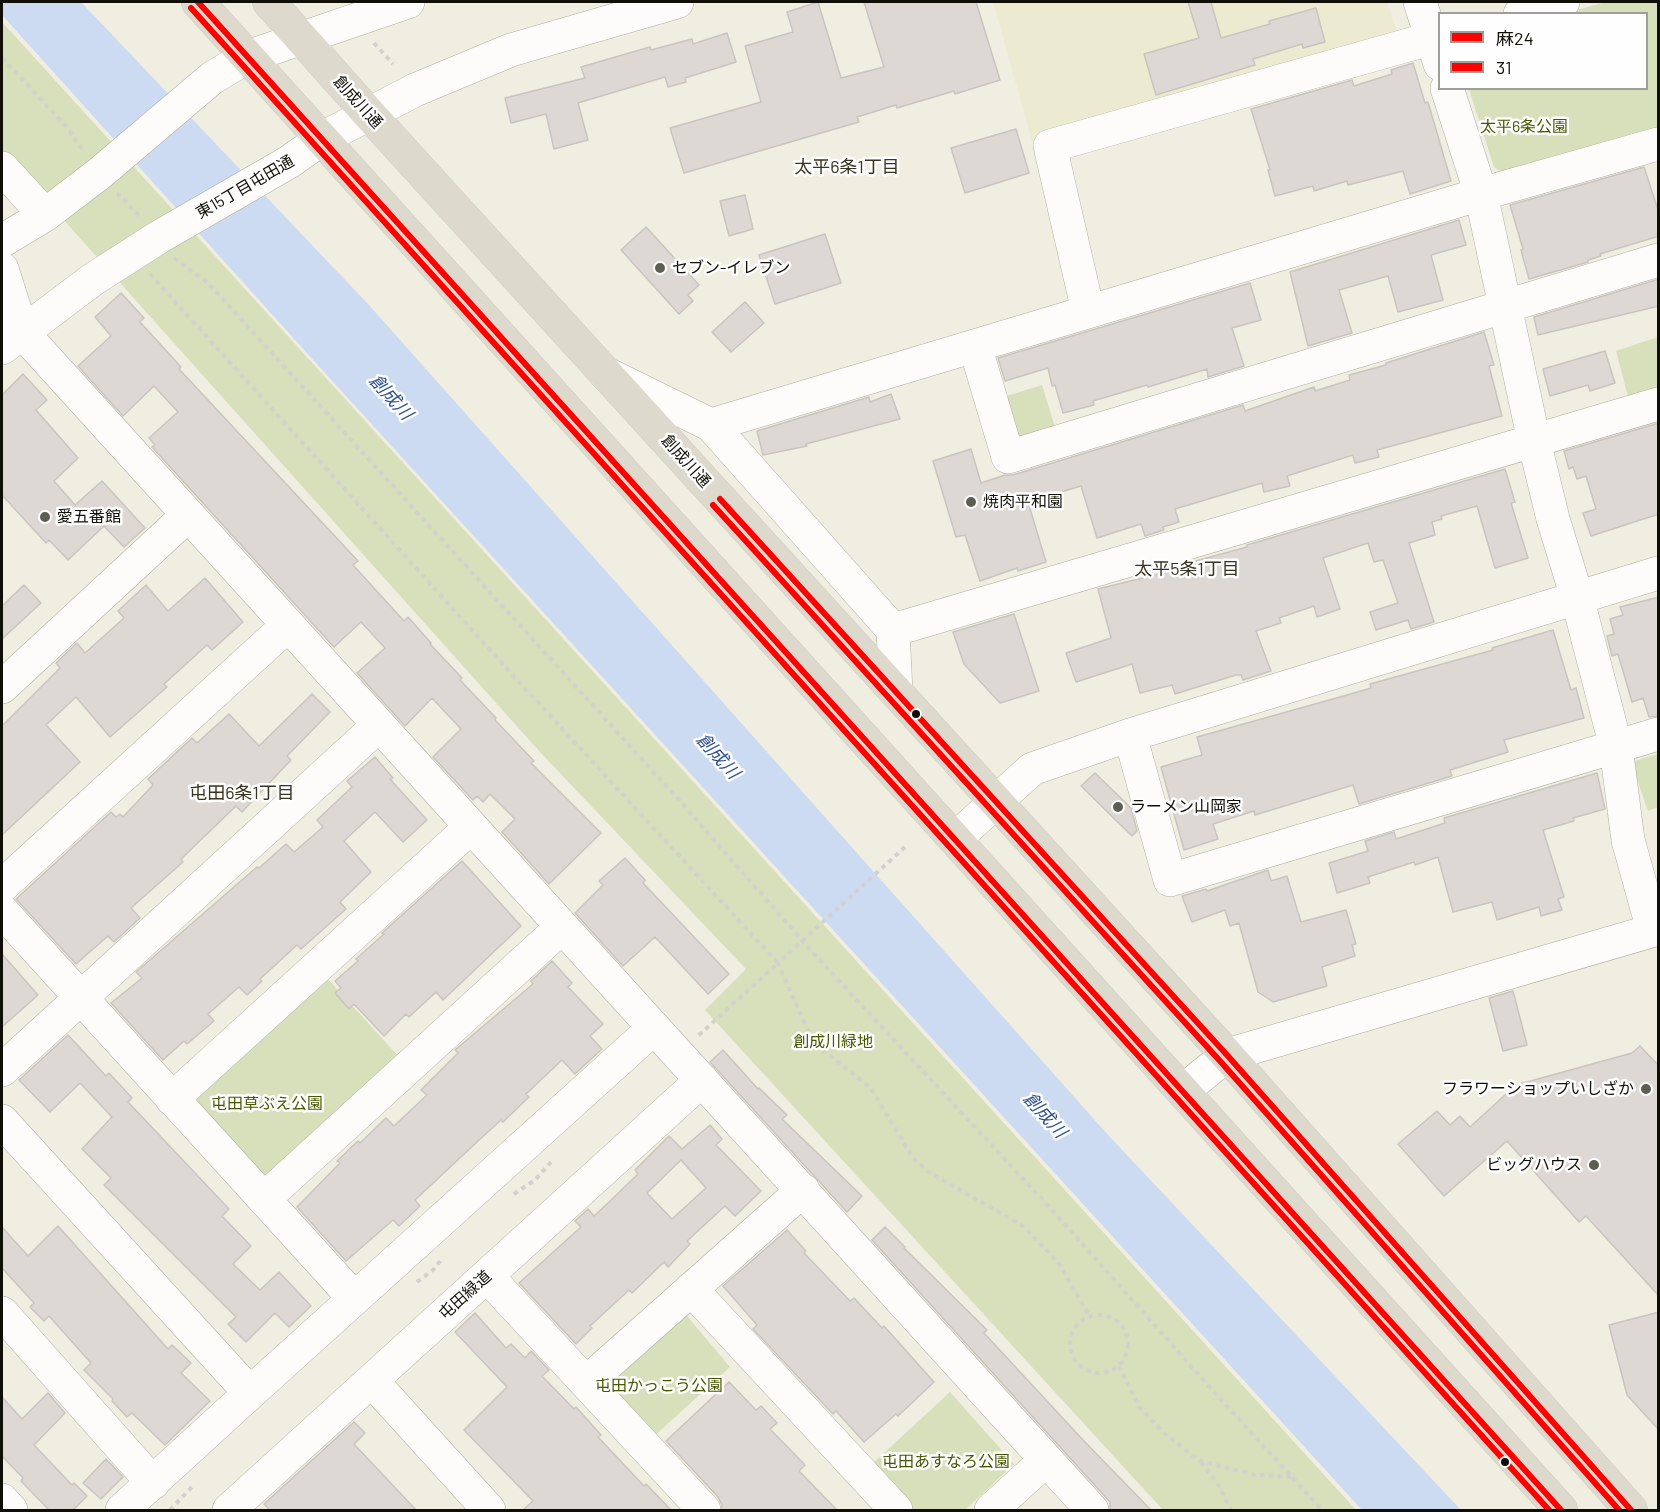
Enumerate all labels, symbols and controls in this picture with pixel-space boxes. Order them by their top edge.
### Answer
legend [1438,12,1648,90]
text: 麻24 [1496,27,1534,49]
text: 31 [1496,56,1511,78]
street label: 創成川通 [329,72,387,132]
park label: 太平6条公園 [1480,117,1568,137]
street label: 東15丁目屯田通 [193,151,297,223]
district label: 太平6条1丁目 [794,156,900,178]
place label: セブン-イレブン [672,258,790,278]
marker: セブン-イレブン [653,261,667,275]
water label: 創成川 [365,370,417,424]
street label: 創成川通 [657,431,715,491]
place label: 焼肉平和園 [983,492,1063,512]
marker: 焼肉平和園 [964,495,978,509]
place label: 愛五番館 [57,507,121,527]
marker: 愛五番館 [38,510,52,524]
district label: 太平5条1丁目 [1134,558,1240,580]
unlabelled marker [910,708,922,720]
water label: 創成川 [692,729,744,783]
district label: 屯田6条1丁目 [189,782,295,804]
place label: ラーメン山岡家 [1130,797,1242,817]
marker: ラーメン山岡家 [1111,800,1125,814]
park label: 創成川緑地 [793,1032,873,1052]
place label: フラワーショップいしざか [1442,1079,1634,1099]
marker: フラワーショップいしざか [1639,1082,1653,1096]
water label: 創成川 [1019,1088,1071,1142]
park label: 屯田草ぶえ公園 [211,1094,323,1114]
place label: ビッグハウス [1486,1155,1582,1175]
marker: ビッグハウス [1587,1158,1601,1172]
street label: 屯田緑道 [435,1266,495,1324]
park label: 屯田かっこう公園 [595,1376,723,1396]
park label: 屯田あすなろ公園 [882,1452,1010,1472]
unlabelled marker [1499,1456,1511,1468]

